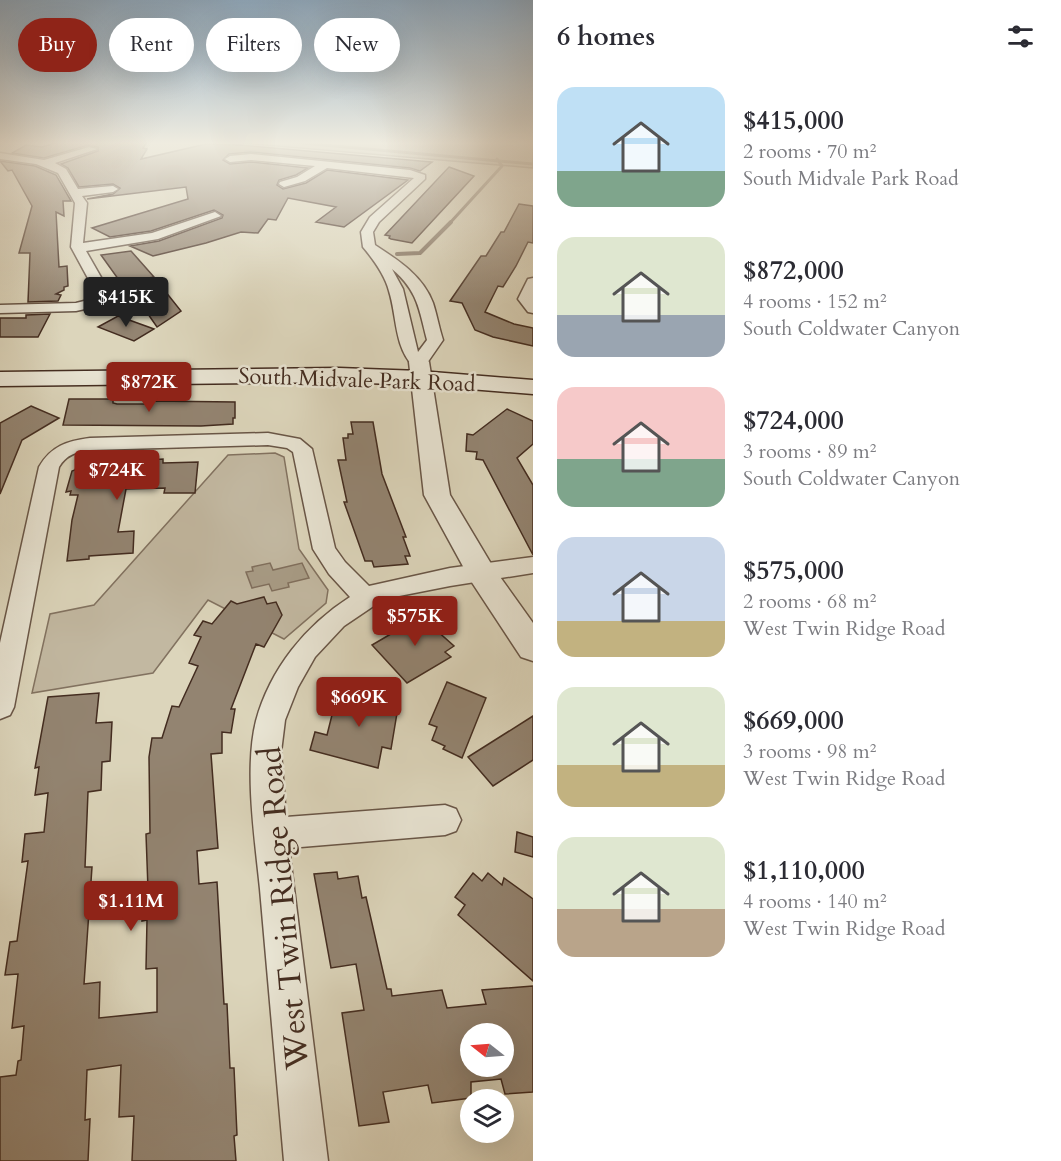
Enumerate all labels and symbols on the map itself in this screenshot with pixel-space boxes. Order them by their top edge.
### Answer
pin: $415K [84,277,168,328]
street label: South Midvale Park Road [238,361,476,399]
pin: $872K [107,362,191,413]
pin: $724K [75,450,159,501]
pin: $575K [373,596,457,647]
pin: $669K [317,677,401,728]
street label: West Twin Ridge Road [248,745,320,1072]
pin: $1.11M [82,881,180,932]
north arrow [460,1023,514,1077]

